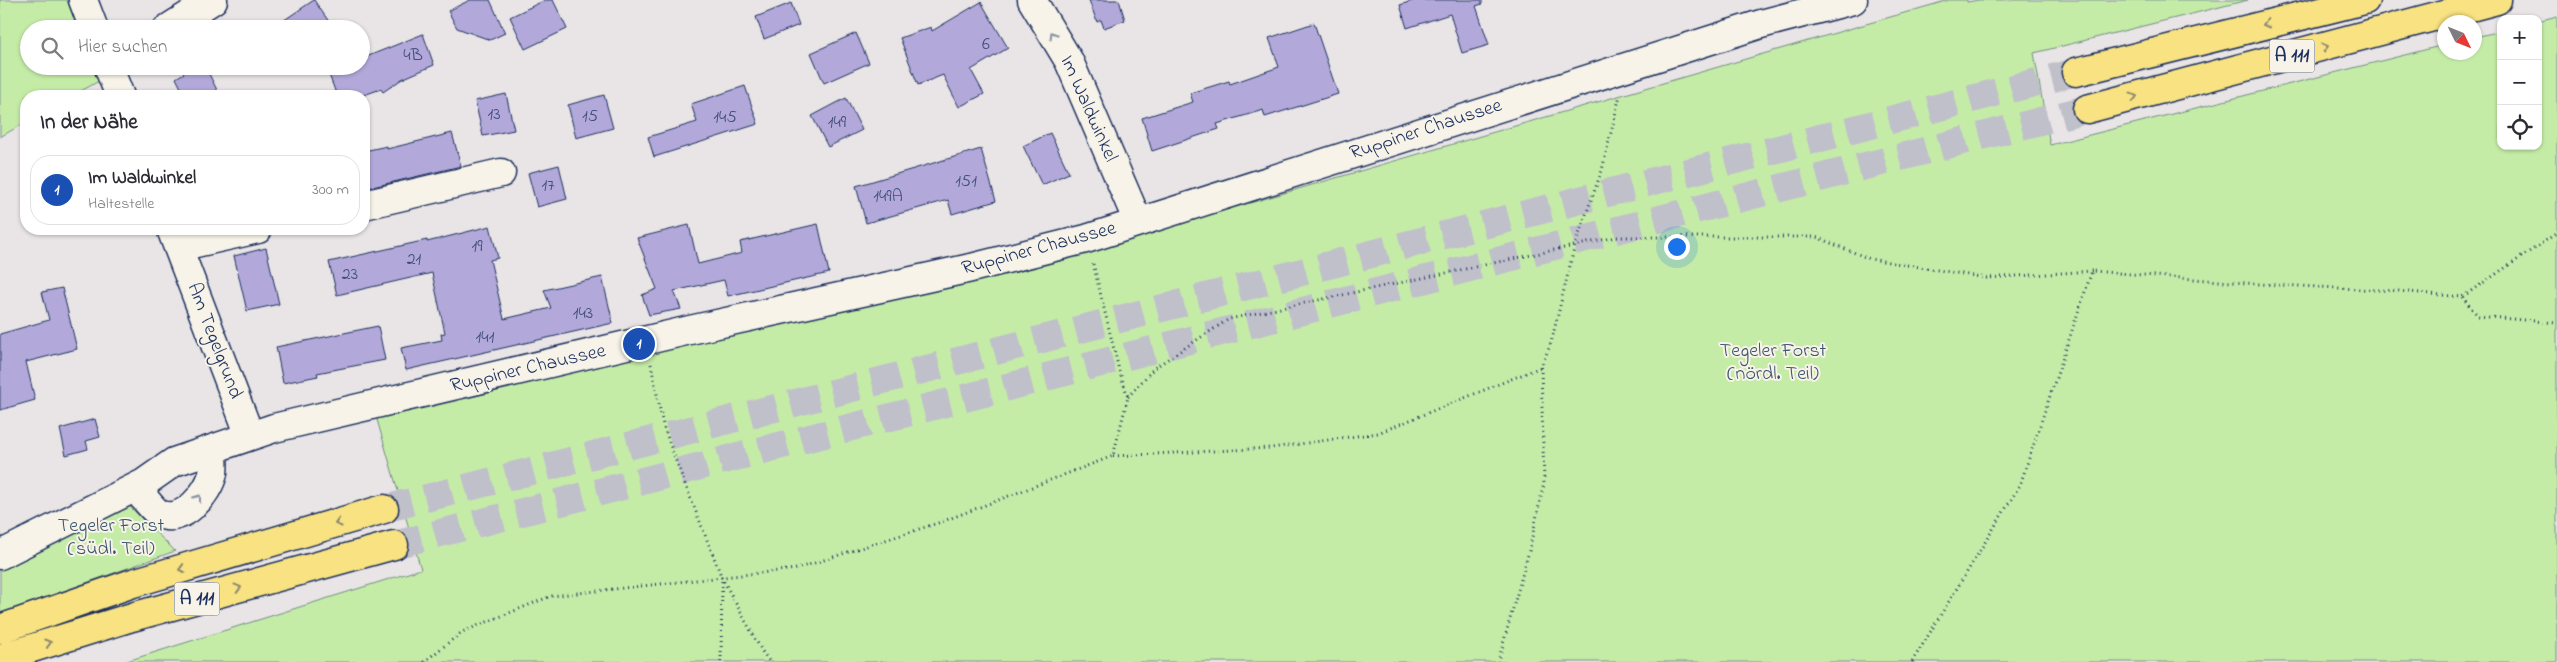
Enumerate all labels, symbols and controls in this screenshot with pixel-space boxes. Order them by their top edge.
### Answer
north arrow [2437,15,2482,60]
map controls [2497,15,2542,150]
button: + [2497,15,2542,60]
one-way arrow [2262,18,2271,29]
search box [20,20,370,75]
one-way arrow [1049,31,1059,40]
house number: 6 [982,32,990,58]
icon: search [38,34,66,62]
text: Hier suchen [78,34,167,61]
road number: A 111 [2270,40,2314,72]
one-way arrow [2320,42,2329,53]
house number: 4B [403,43,423,69]
street label: Im Waldwinkel [1052,51,1124,167]
button: − [2497,60,2542,105]
street label: Ruppiner Chaussee [1346,92,1506,168]
one-way arrow [2129,92,2138,103]
house number: 13 [487,102,501,128]
house number: 15 [582,104,598,130]
house number: 145 [713,105,737,131]
button: locate [2497,105,2542,150]
text: In der Nähe [40,108,138,138]
house number: 149 [828,110,847,136]
text: Im Waldwinkel [88,165,196,192]
house number: 151 [955,169,977,195]
house number: 17 [541,173,555,199]
text: 1 [54,178,60,202]
text: 300 m [312,178,349,202]
house number: 149A [873,184,903,210]
text: Haltestelle [88,192,154,216]
street label: Ruppiner Chaussee [959,214,1119,284]
house number: 19 [471,234,483,260]
your location [1664,234,1690,260]
house number: 21 [407,247,422,273]
house number: 23 [342,262,358,288]
street label: Am Tegelgrund [178,279,249,404]
house number: 143 [573,301,593,327]
house number: 141 [476,325,495,351]
pin: 1 [623,325,655,363]
street label: Ruppiner Chaussee [447,337,609,401]
park label: Tegeler Forst (nördl. Teil) [1720,337,1827,389]
one-way arrow [192,494,201,504]
park label: Tegeler Forst (südl. Teil) [58,512,165,564]
one-way arrow [334,517,342,527]
one-way arrow [178,563,186,573]
road number: A 111 [174,582,220,616]
one-way arrow [233,584,241,594]
one-way arrow [43,639,52,649]

